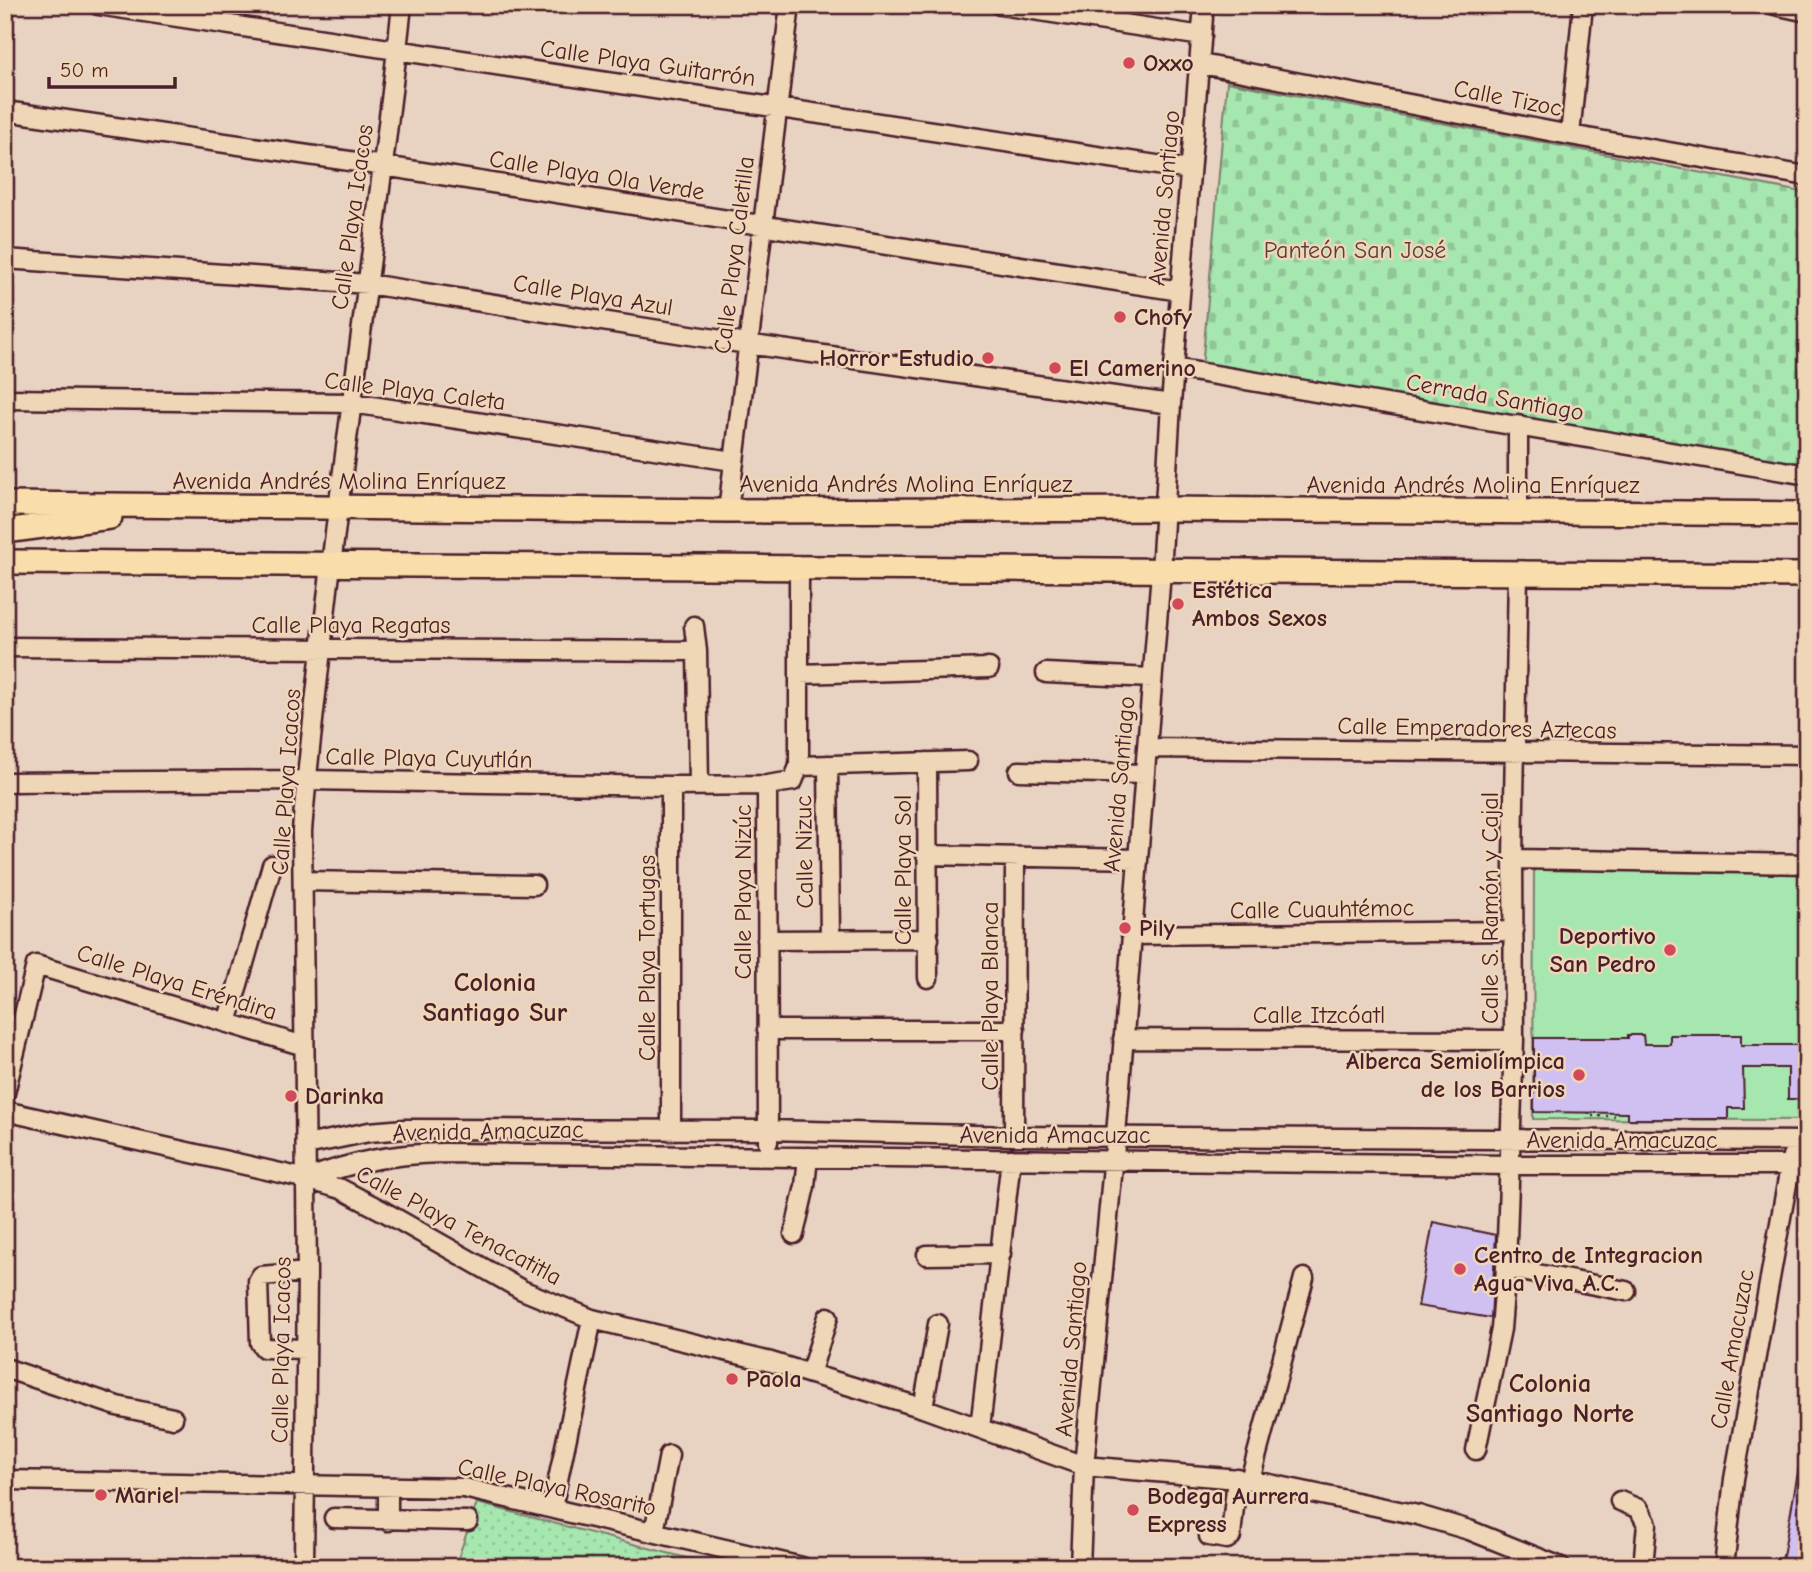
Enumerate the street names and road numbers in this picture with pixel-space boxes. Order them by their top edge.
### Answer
street label: Calle Playa Guitarrón [538,34,758,92]
street label: Calle Tizoc [1451,74,1565,122]
street label: Avenida Santiago [1142,109,1186,287]
street label: Calle Playa Icacos [325,122,379,312]
street label: Calle Playa Ola Verde [487,144,707,206]
street label: Calle Playa Caletilla [708,154,760,356]
street label: Calle Playa Azul [511,269,675,321]
street label: Calle Playa Caleta [323,366,507,416]
street label: Cerrada Santiago [1404,368,1586,426]
street label: Avenida Andrés Molina Enríquez [172,467,506,495]
street label: Avenida Andrés Molina Enríquez [739,470,1073,498]
street label: Avenida Andrés Molina Enríquez [1306,471,1640,499]
street label: Calle Playa Regatas [251,611,451,639]
street label: Calle Playa Icacos [266,688,306,876]
street label: Avenida Santiago [1097,695,1141,873]
street label: Calle Emperadores Aztecas [1337,712,1617,744]
street label: Calle Playa Cuyutlán [325,742,533,774]
street label: Calle S. Ramón y Cajal [1476,792,1504,1024]
street label: Calle Nizuc [789,795,819,909]
street label: Calle Playa Sol [889,795,917,945]
street label: Calle Playa Nizúc [729,804,757,980]
street label: Calle Playa Tortugas [633,855,661,1061]
street label: Calle Cuauhtémoc [1230,893,1414,925]
street label: Calle Playa Blanca [976,901,1004,1091]
street label: Calle Playa Eréndira [74,938,280,1026]
street label: Calle Itzcóatl [1253,1001,1385,1029]
street label: Avenida Amacuzac [392,1115,584,1147]
street label: Avenida Amacuzac [959,1121,1151,1149]
street label: Avenida Amacuzac [1526,1126,1718,1154]
street label: Calle Playa Tenacatitla [352,1159,566,1291]
street label: Calle Playa Icacos [265,1256,297,1444]
street label: Avenida Santiago [1049,1260,1093,1438]
street label: Calle Amacuzac [1704,1267,1760,1431]
street label: Calle Playa Rosarito [455,1452,659,1522]

